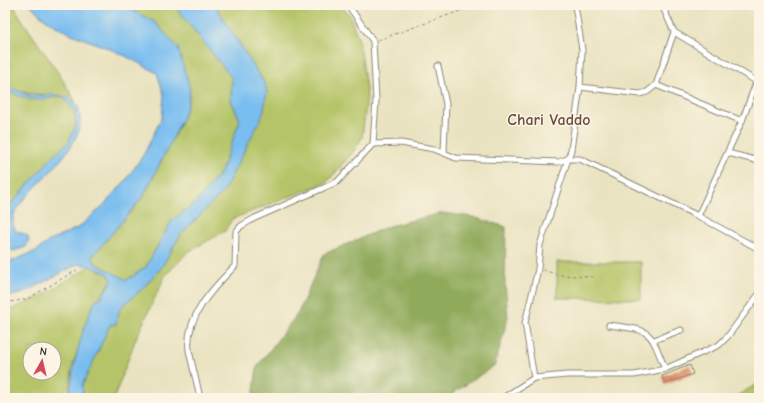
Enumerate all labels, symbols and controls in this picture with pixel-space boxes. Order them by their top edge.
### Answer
district label: Chari Vaddo [507,111,591,129]
north arrow [22,341,62,381]
text: N [39,345,48,359]

